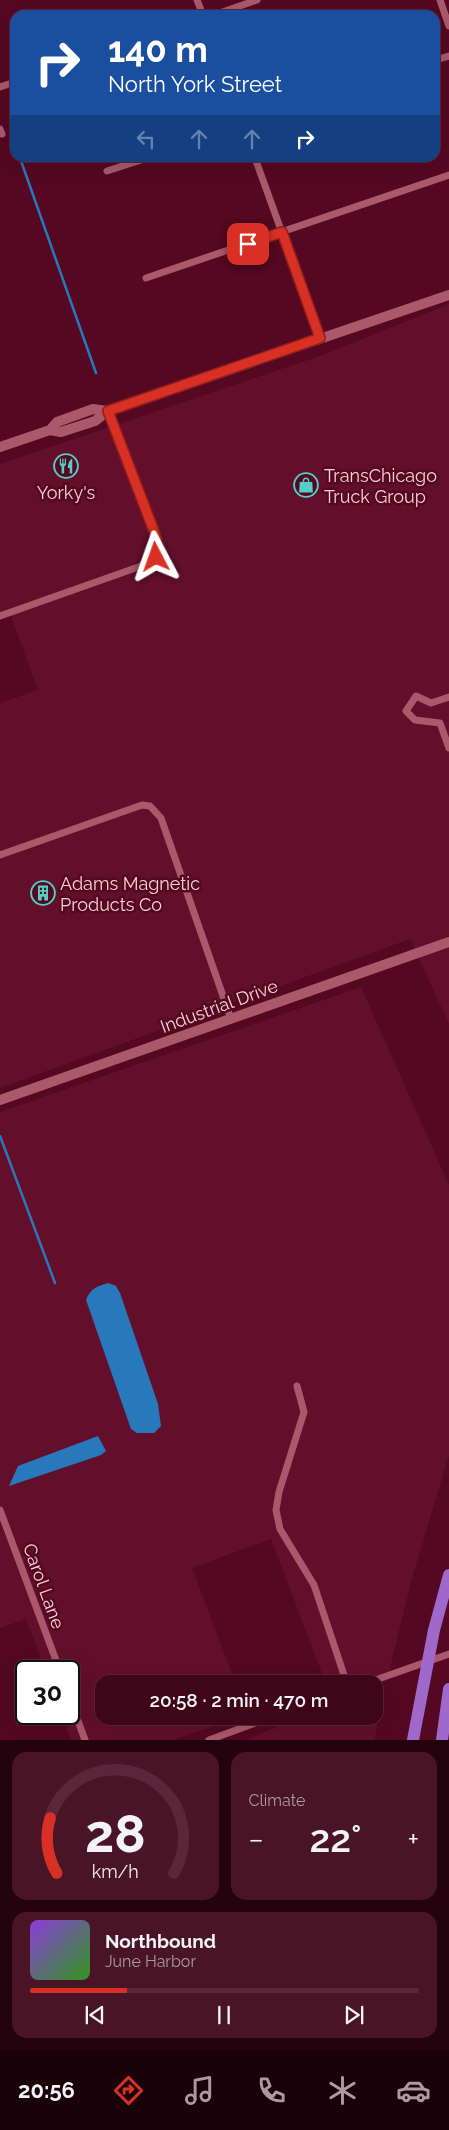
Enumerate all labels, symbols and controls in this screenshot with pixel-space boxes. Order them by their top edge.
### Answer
text: 140 m [108,29,208,70]
icon: right [25,30,90,95]
text: North York Street [108,71,282,97]
icon: left [132,125,160,153]
icon: ahead [185,125,213,153]
icon: ahead [238,125,266,153]
icon: right [291,125,319,153]
pin [227,223,269,265]
icon: arrive [234,230,262,258]
restaurant icon: Yorky's [53,453,79,479]
place label: TransChicago Truck Group [324,465,437,507]
shop icon: TransChicago Truck Group [293,472,319,498]
place label: Yorky's [37,482,96,503]
position arrow [129,530,181,582]
place label: Adams Magnetic Products Co [60,873,200,915]
building icon: Adams Magnetic Products Co [30,880,56,906]
street label: Industrial Drive [157,975,281,1037]
street label: Carol Lane [19,1540,69,1632]
speed limit sign: 30 [15,1660,80,1725]
text: 20:58 · 2 min · 470 m [150,1689,328,1711]
text: Climate [249,1791,305,1810]
text: 28 [85,1803,146,1864]
text: 22° [310,1816,361,1861]
text: − [249,1823,264,1856]
text: + [407,1823,419,1856]
text: km/h [92,1861,139,1882]
text: Northbound [105,1930,216,1952]
text: June Harbor [105,1952,196,1971]
icon: previous [81,2001,109,2029]
icon: pause [210,2001,238,2029]
icon: next [340,2001,368,2029]
icon: directions [111,2073,146,2108]
icon: music [182,2073,217,2108]
icon: phone [254,2073,289,2108]
icon: climate [325,2073,360,2108]
icon: car [396,2073,431,2108]
text: 20:56 [18,2077,75,2103]

